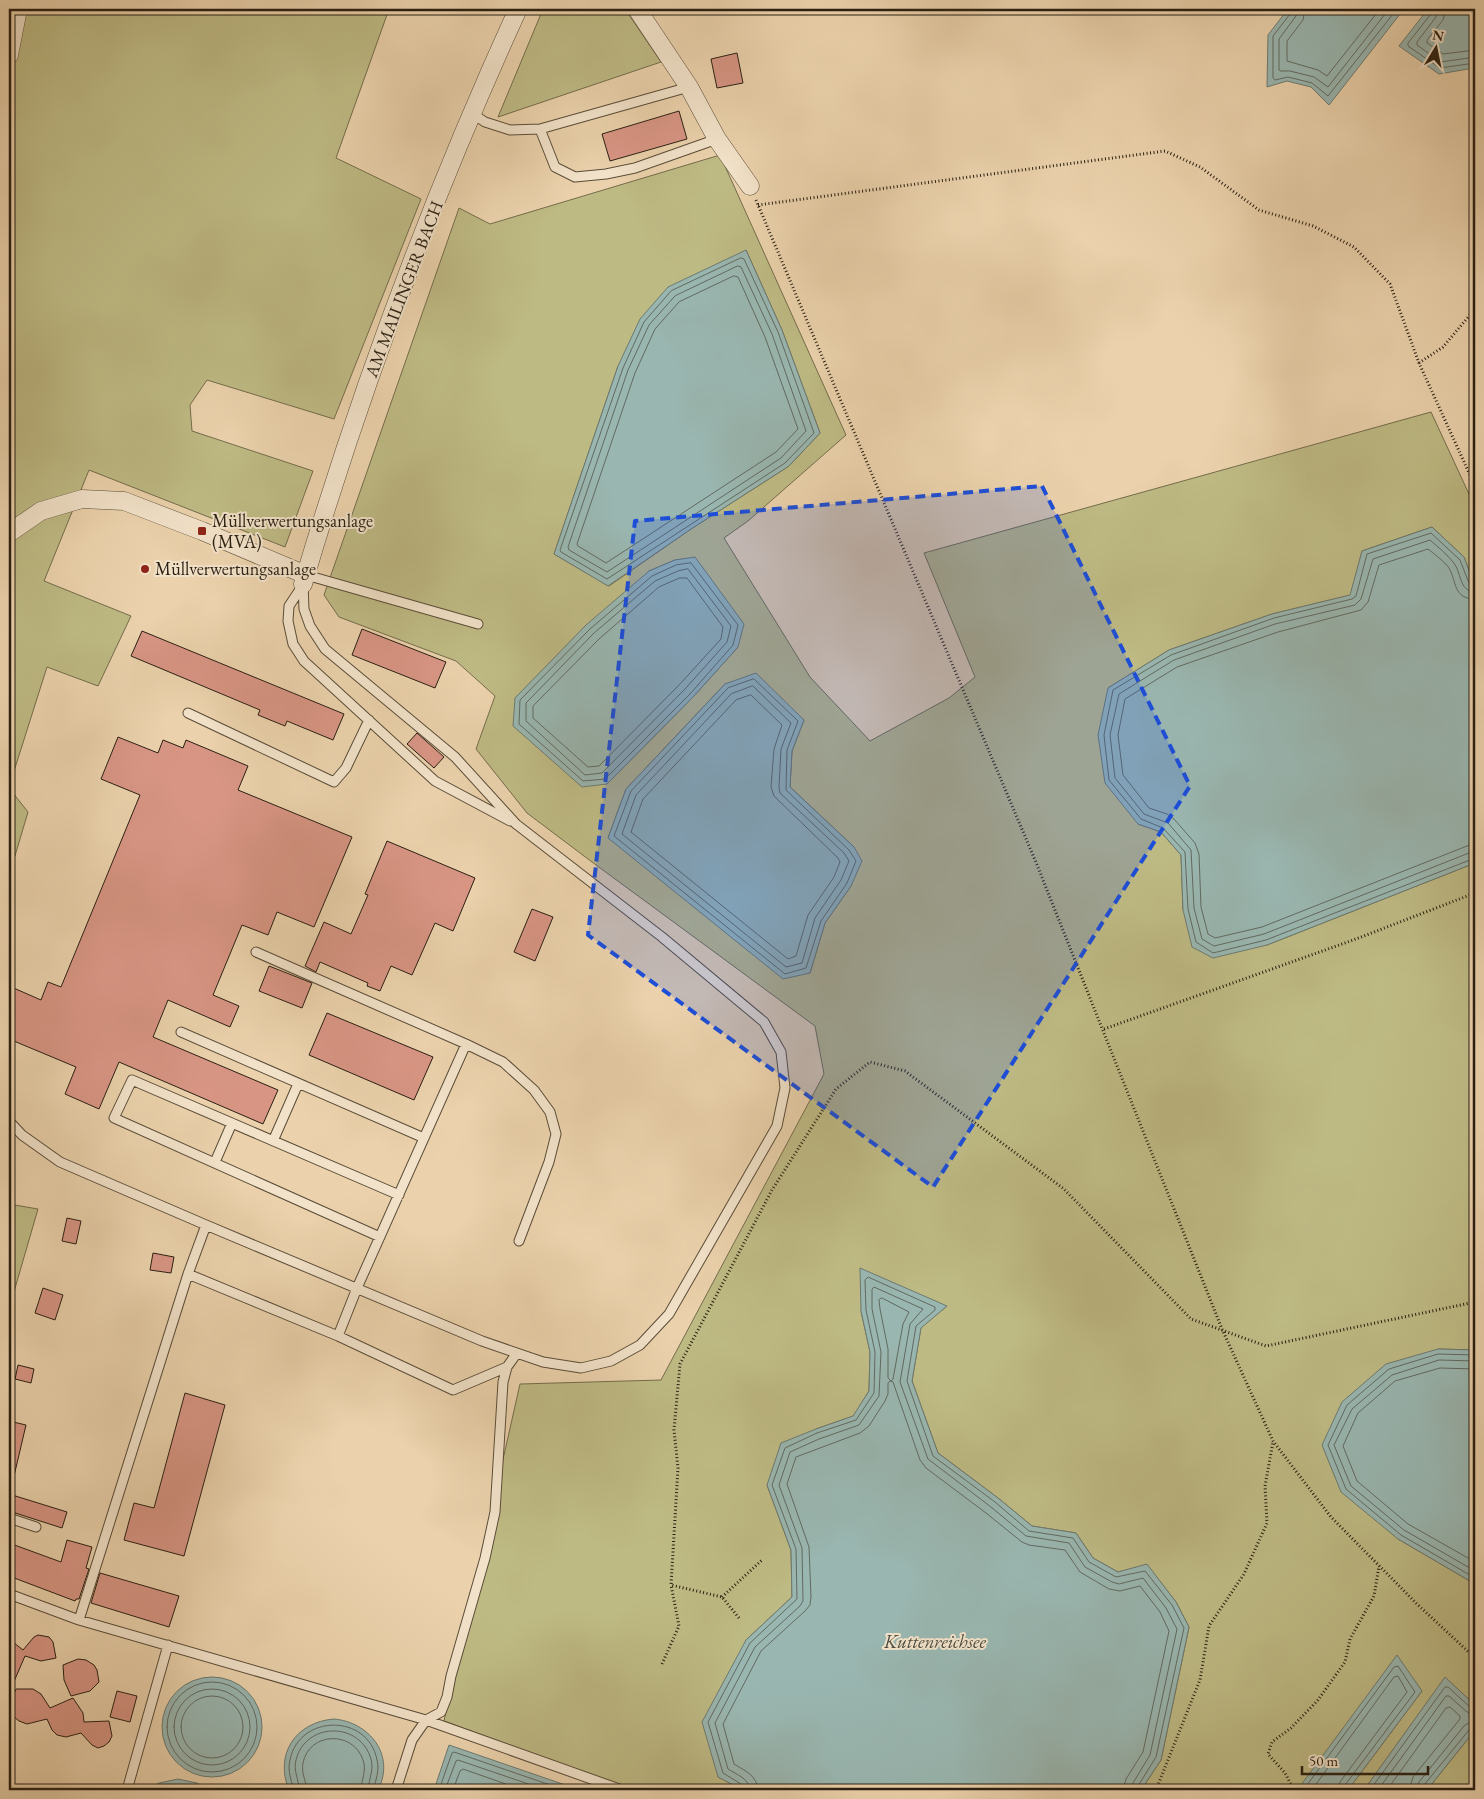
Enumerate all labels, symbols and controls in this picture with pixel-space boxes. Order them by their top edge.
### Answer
north arrow [1412,22,1462,72]
text: N [1431,25,1446,45]
street label: AM MAILINGER BACH [359,197,448,381]
place label: Müllverwertungsanlage (MVA) [212,509,373,553]
marker: Müllverwertungsanlage (MVA) [196,525,208,537]
place label: Müllverwertungsanlage [155,557,316,580]
marker: Müllverwertungsanlage [139,563,151,575]
water label: Kuttenreichsee [883,1629,987,1654]
scale bar [1302,1744,1428,1776]
text: 50 m [1309,1751,1338,1770]

